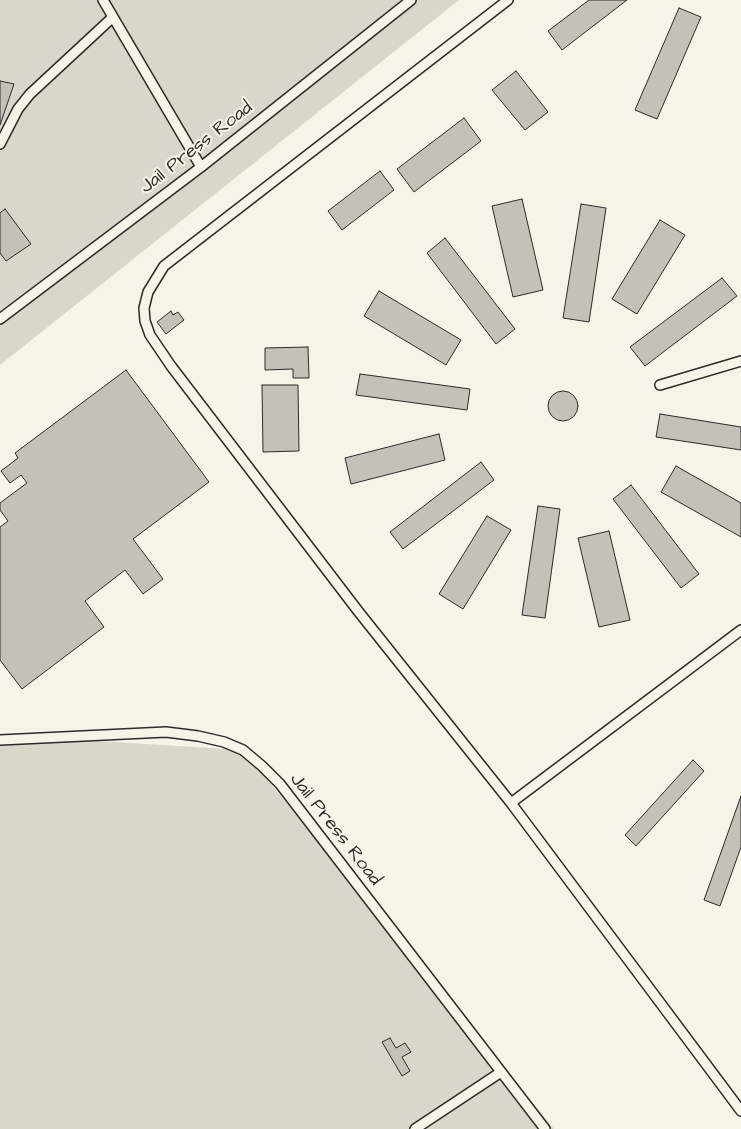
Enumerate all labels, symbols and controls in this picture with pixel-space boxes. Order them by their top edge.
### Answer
street label: Jail Press Road [136,97,258,199]
street label: Jail Press Road [284,769,386,891]

